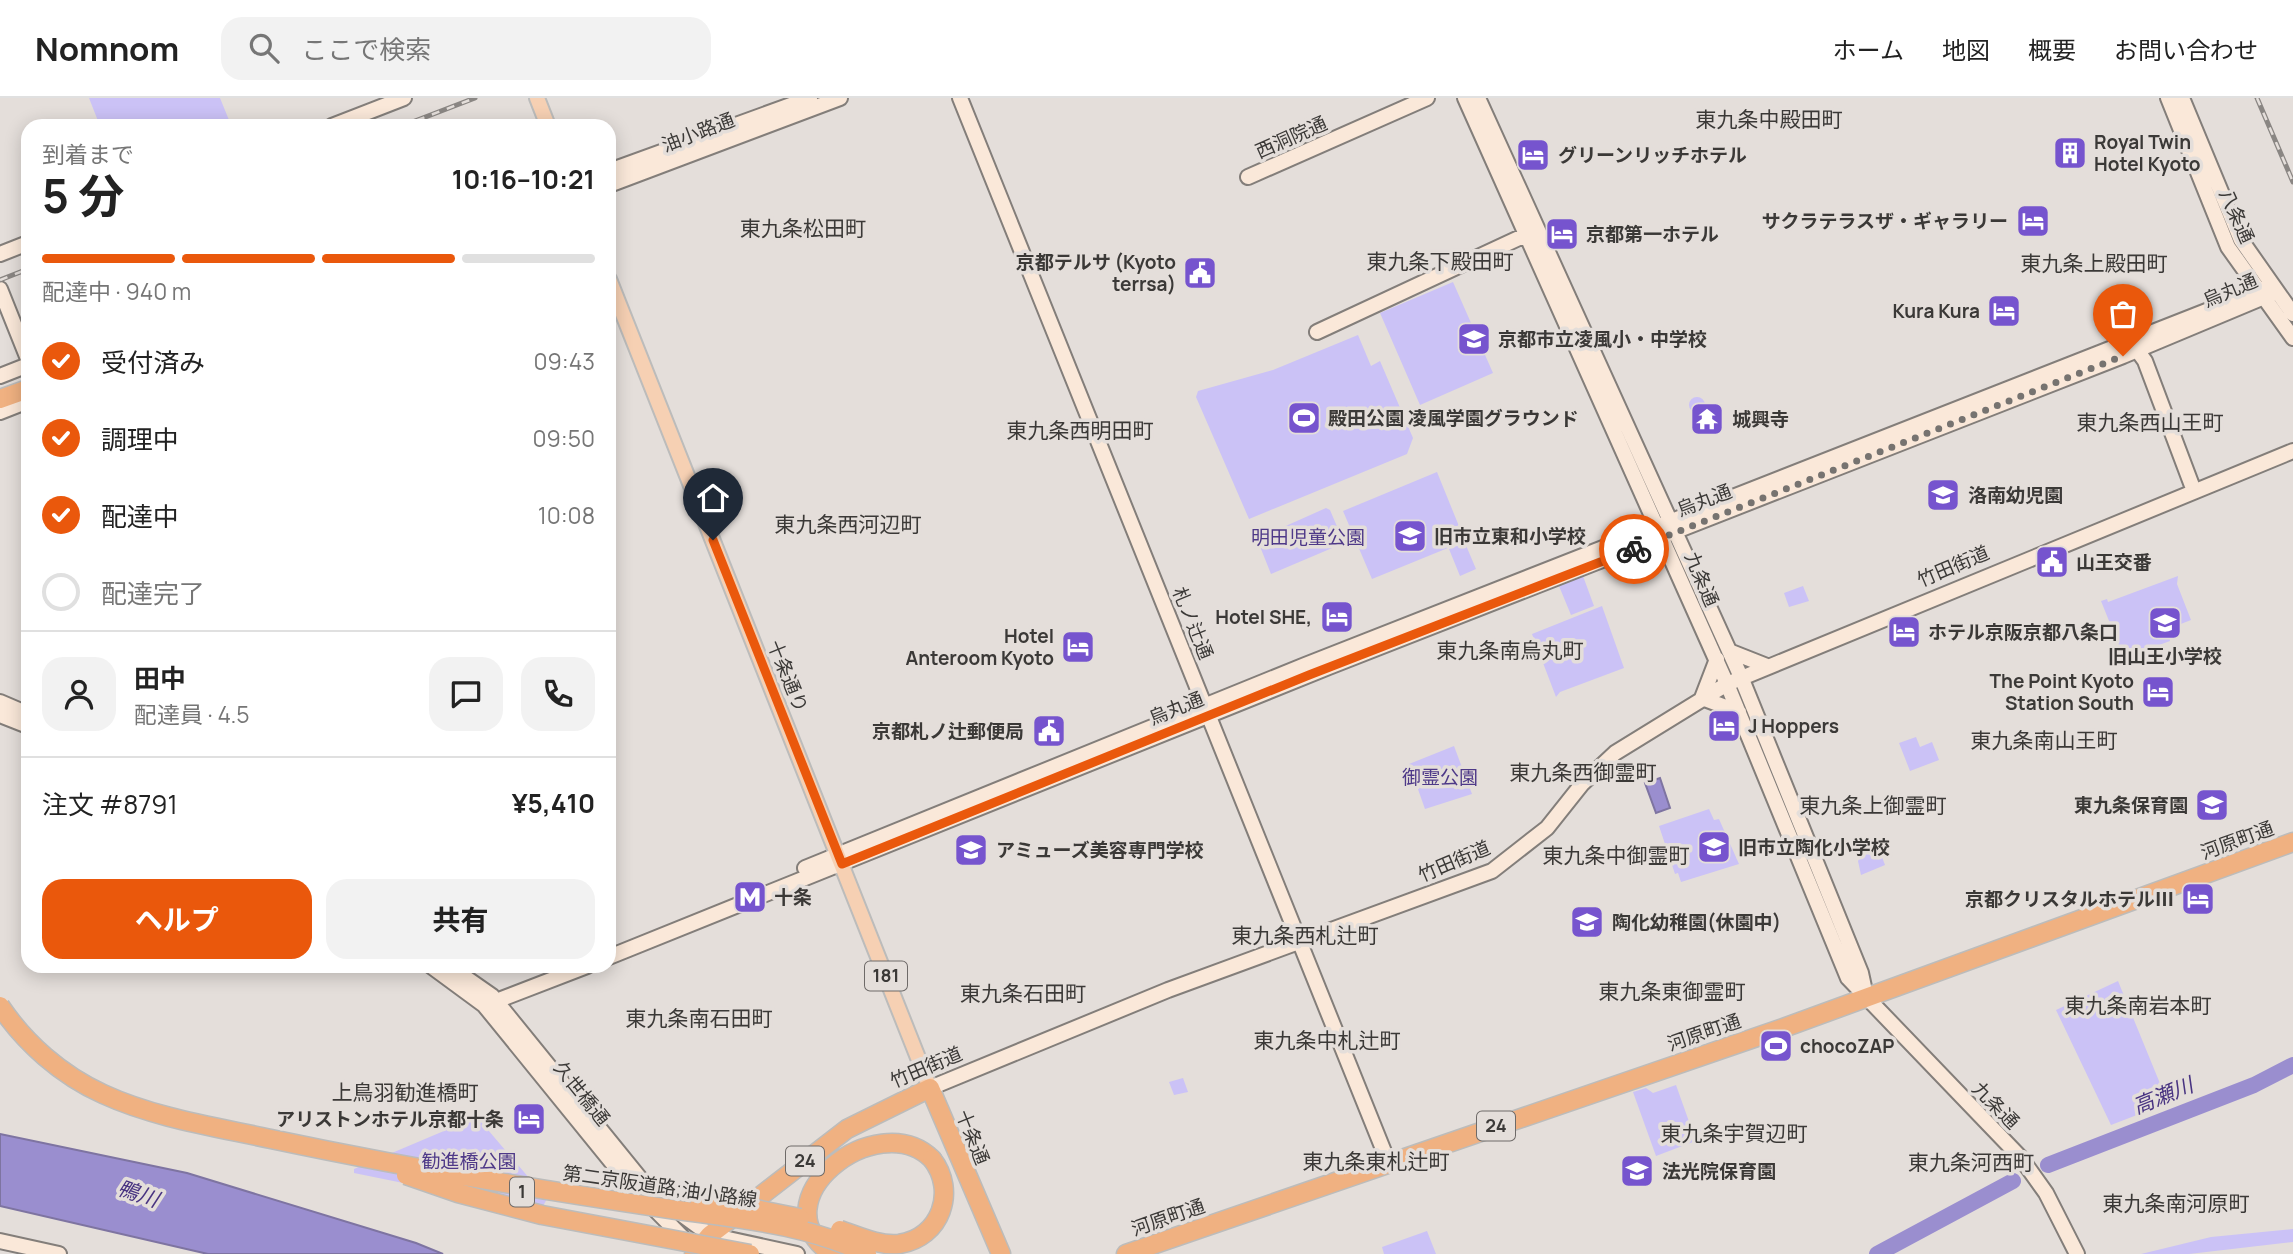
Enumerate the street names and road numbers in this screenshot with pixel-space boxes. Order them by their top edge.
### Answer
street label: 油小路通 [658,106,738,158]
street label: 西洞院通 [1251,110,1331,164]
street label: 八条通 [2214,185,2260,247]
street label: 烏丸通 [2199,267,2261,313]
street label: 烏丸通 [1673,478,1735,522]
street label: 竹田街道 [1913,539,1993,593]
street label: 九条通 [1679,548,1725,610]
street label: 札ノ辻通 [1167,583,1219,663]
street label: 十条通り [762,636,814,716]
street label: 烏丸通 [1145,685,1207,731]
street label: 河原町通 [2197,815,2277,865]
street label: 竹田街道 [1414,834,1494,888]
road number: 181 [865,962,907,990]
street label: 河原町通 [1664,1007,1744,1057]
street label: 竹田街道 [886,1040,966,1094]
street label: 久世橋通 [548,1055,616,1131]
street label: 九条通 [1967,1076,2025,1134]
street label: 十条通 [950,1106,996,1168]
road number: 24 [1477,1112,1515,1140]
road number: 24 [786,1146,824,1176]
street label: 第二京阪道路;油小路線 [561,1160,759,1212]
road number: 1 [510,1177,534,1206]
street label: 河原町通 [1128,1192,1208,1242]

